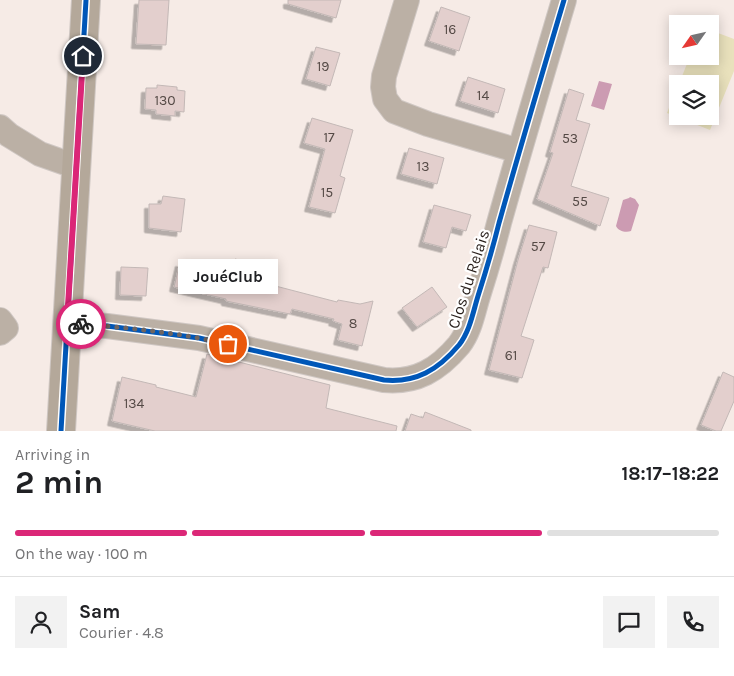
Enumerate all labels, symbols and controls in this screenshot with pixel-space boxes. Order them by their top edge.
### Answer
north arrow [669,15,719,65]
map controls [669,15,719,125]
house number: 16 [444,21,456,38]
pin [62,35,104,77]
icon: home [69,42,97,70]
house number: 19 [317,58,329,75]
button: layers [669,75,719,125]
house number: 14 [477,87,489,104]
house number: 130 [154,92,176,109]
house number: 17 [323,129,335,146]
house number: 53 [562,130,578,147]
house number: 13 [417,158,429,175]
house number: 15 [321,184,333,201]
house number: 55 [572,193,588,210]
street label: Clos du Relais [444,227,493,331]
house number: 57 [531,238,546,255]
callout: JouéClub [178,259,278,294]
text: JouéClub [193,267,263,286]
courier [56,299,106,349]
icon: bike [67,310,95,338]
house number: 8 [349,315,357,332]
pin [207,323,249,365]
icon: bag [214,330,242,358]
house number: 61 [505,347,517,364]
house number: 134 [124,395,145,412]
text: Arriving in [15,445,90,464]
text: 18:17–18:22 [621,463,719,485]
text: 2 min [15,464,103,501]
text: On the way · 100 m [15,544,148,563]
button: person [15,596,67,648]
button: chat [603,596,655,648]
button: phone [667,596,719,648]
text: Sam [79,601,120,623]
text: Courier · 4.8 [79,623,164,642]

